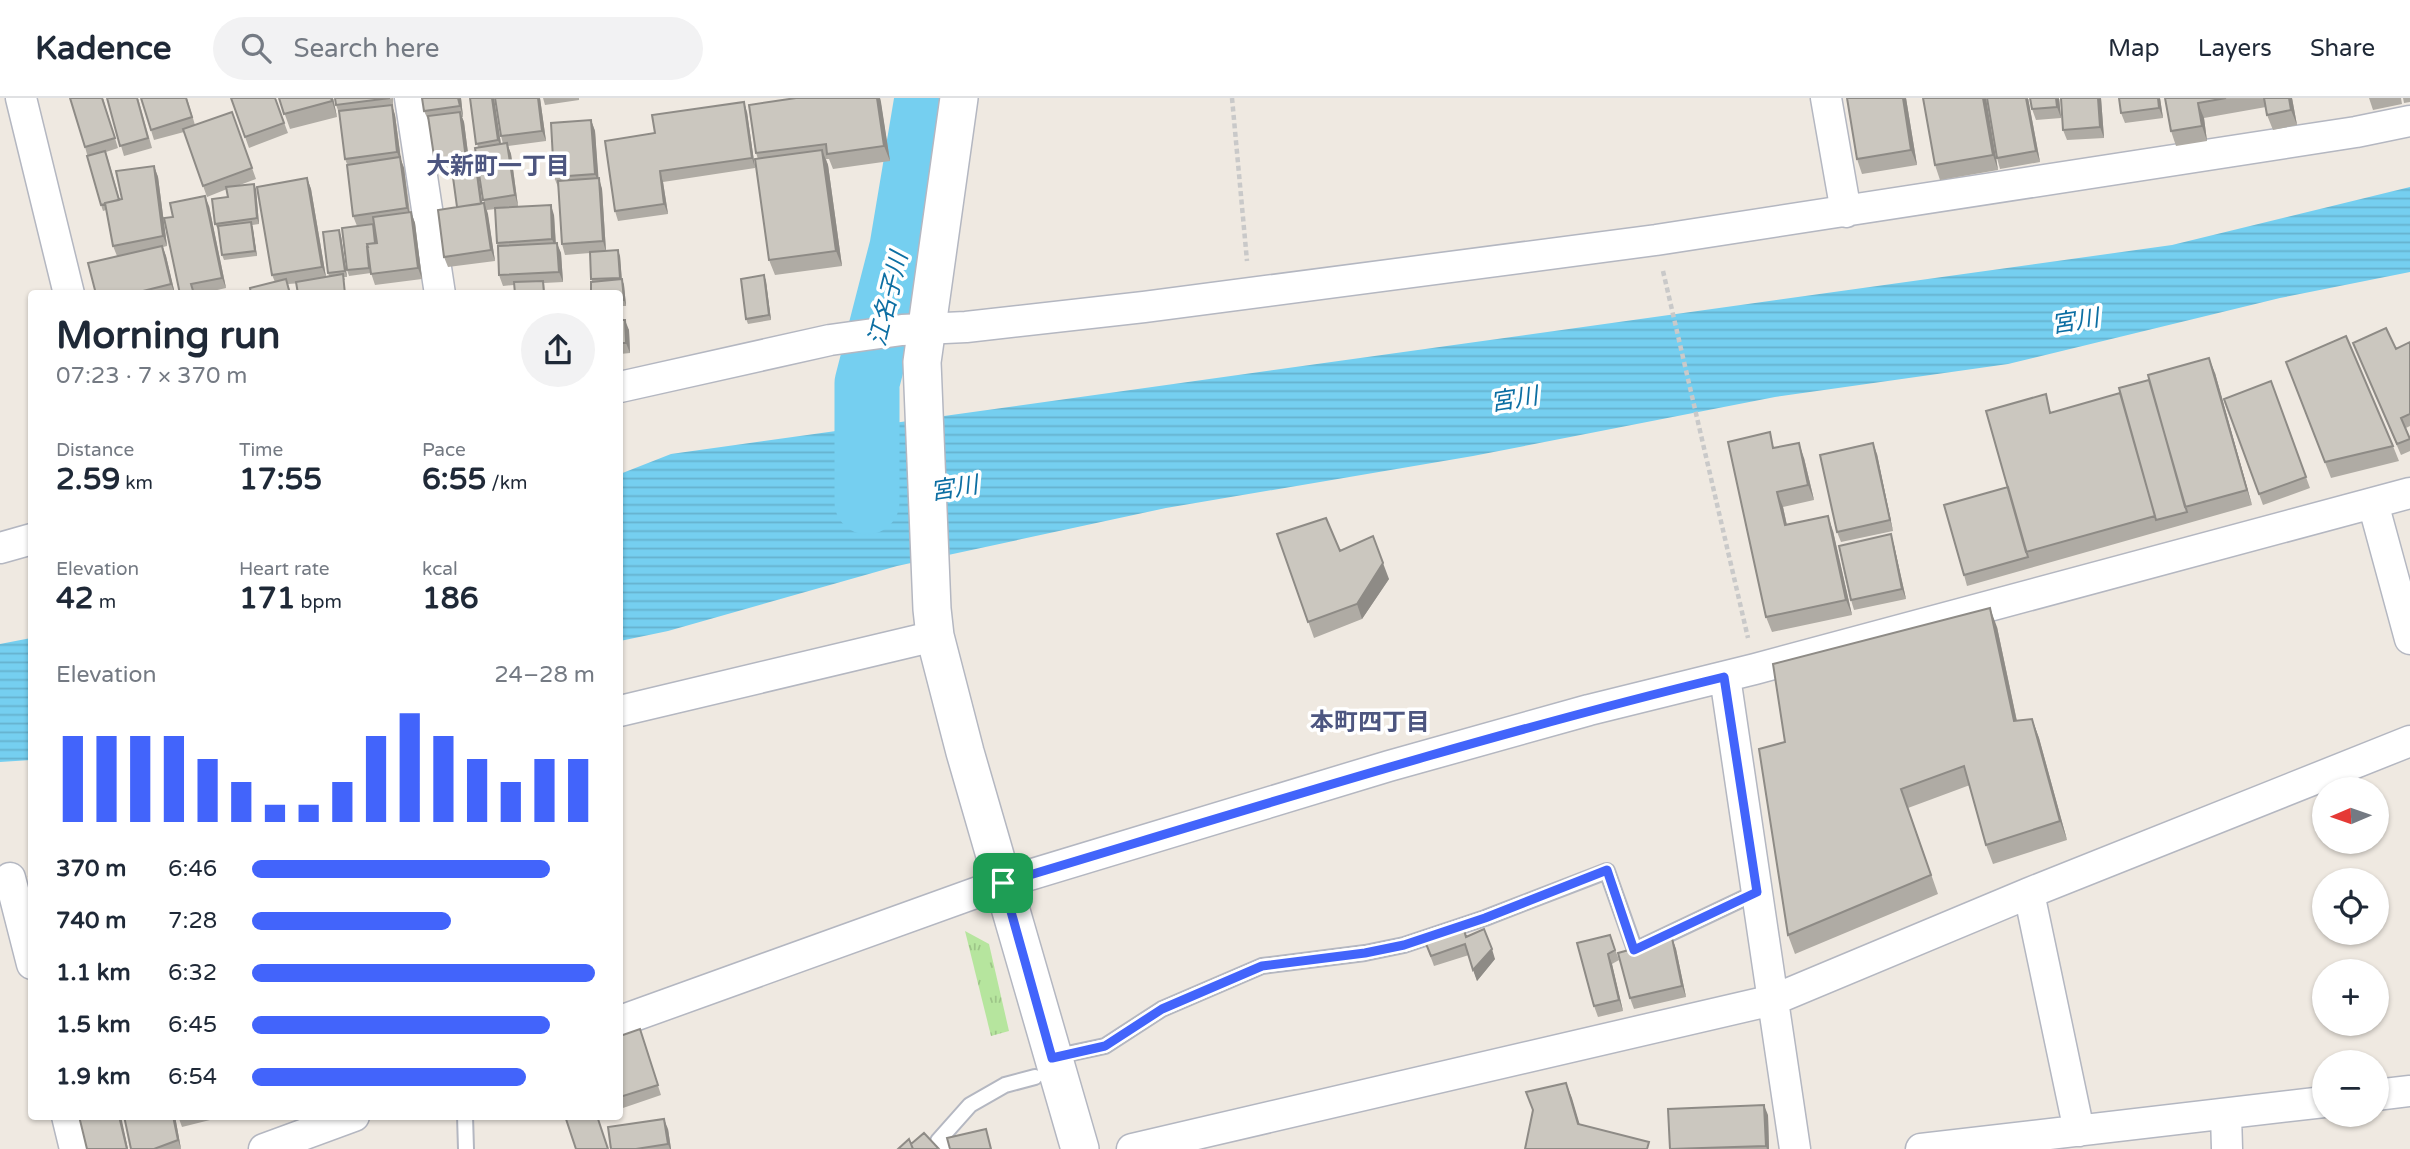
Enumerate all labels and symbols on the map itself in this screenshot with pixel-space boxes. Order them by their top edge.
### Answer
district label: 大新町一丁目 [426,152,570,181]
water label: 江名子川 [863,246,915,349]
water label: 宮川 [2049,303,2104,340]
water label: 宮川 [1488,381,1543,418]
water label: 宮川 [928,470,983,507]
district label: 本町四丁目 [1310,708,1430,737]
north arrow [2312,777,2389,854]
pin [973,853,1033,913]

